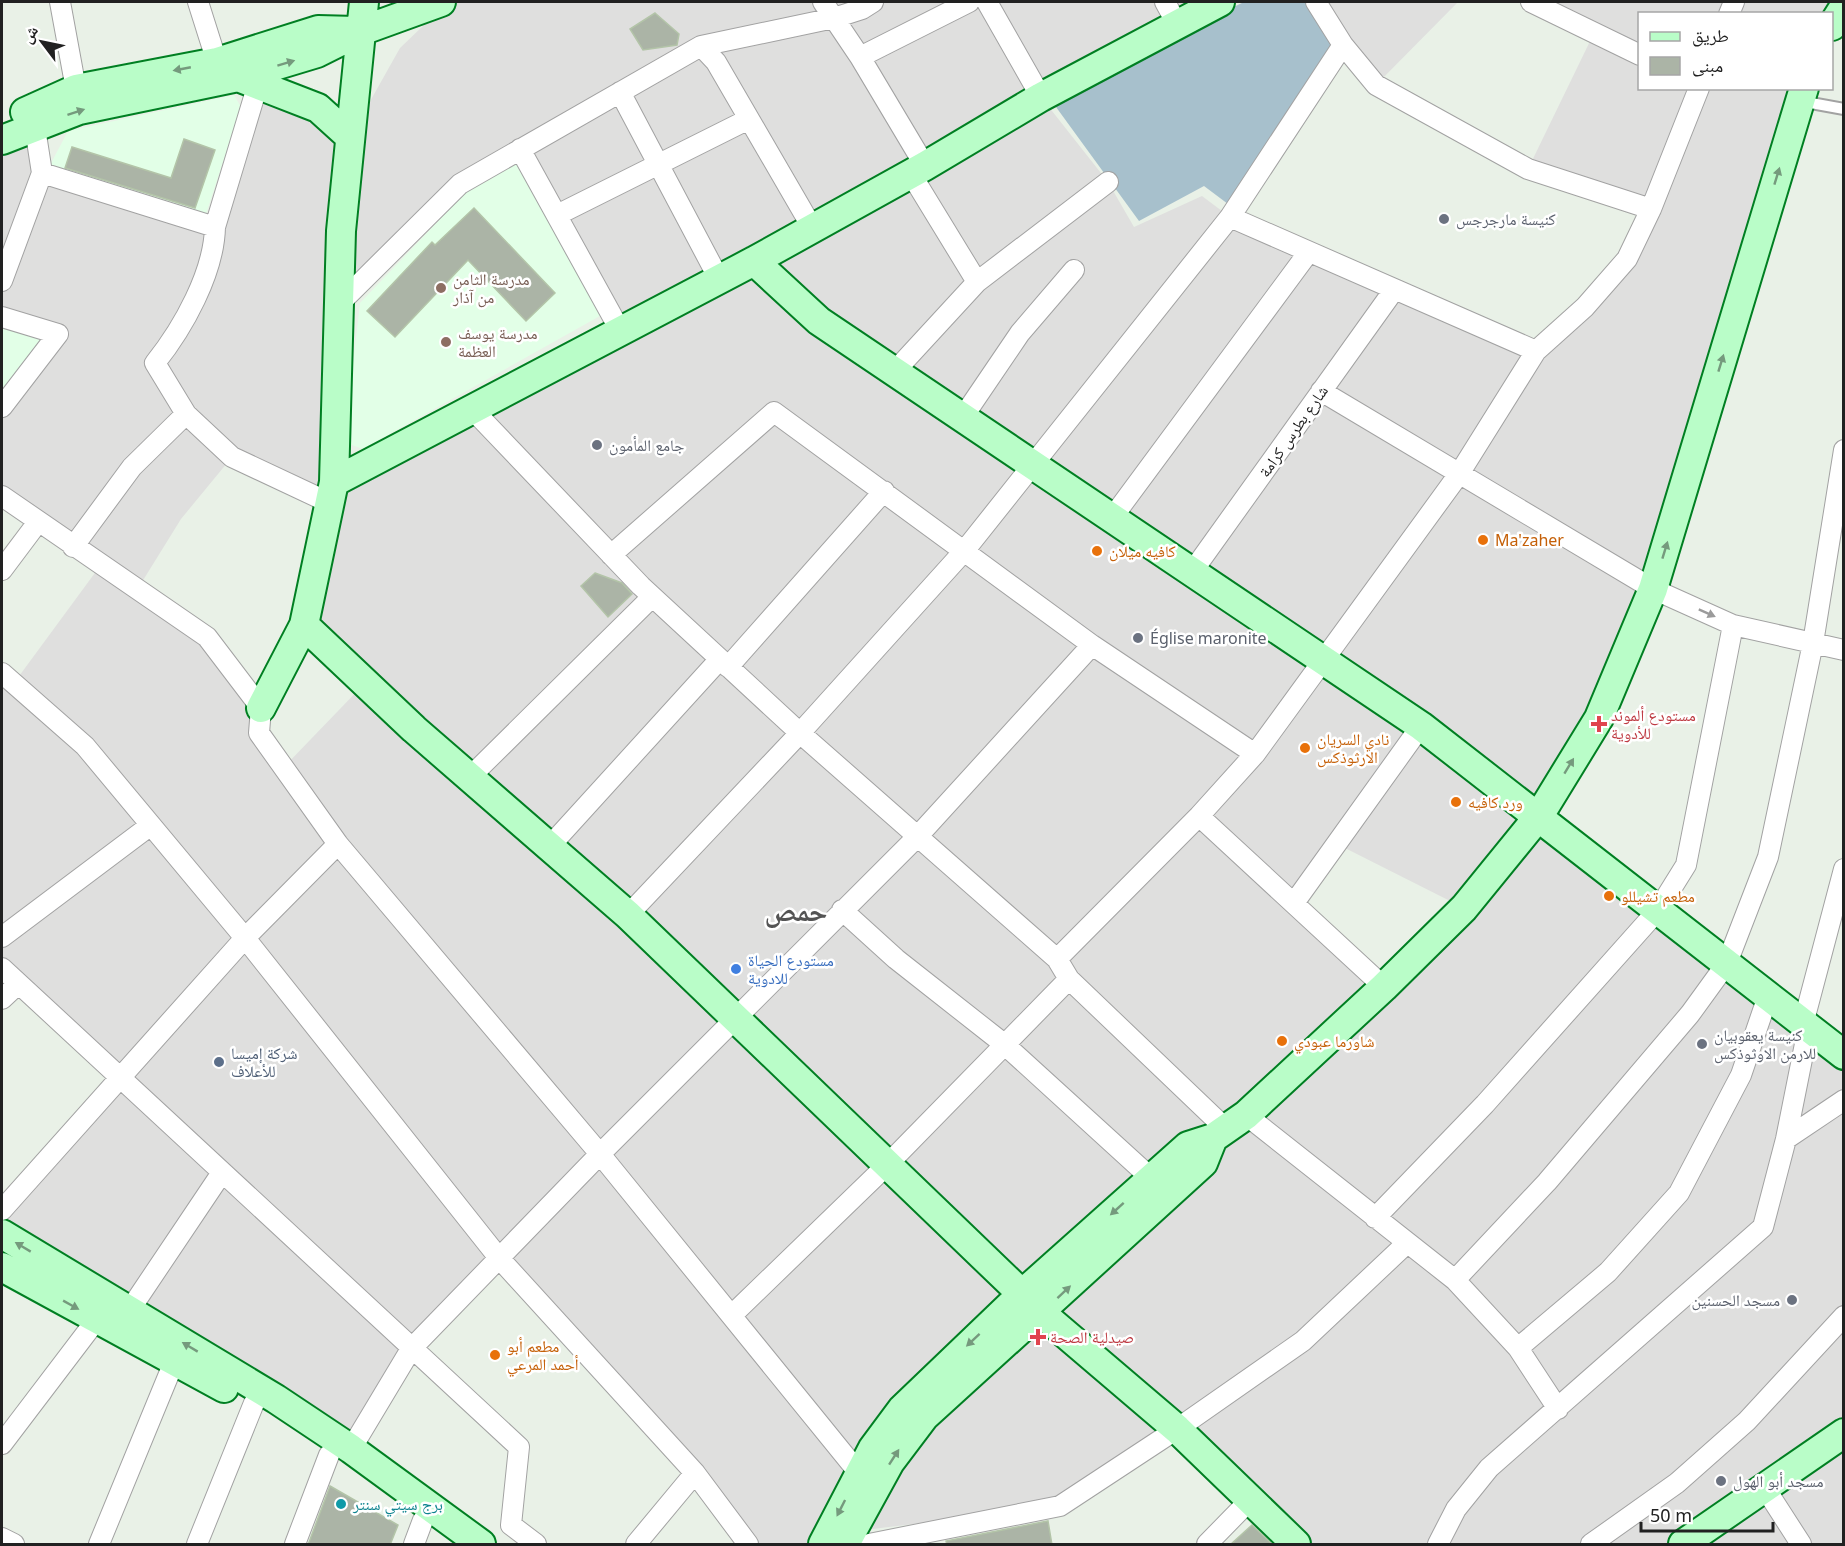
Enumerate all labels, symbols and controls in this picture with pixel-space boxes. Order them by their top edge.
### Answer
north arrow [12,12,72,72]
legend [1638,12,1833,90]
text: ش [15,21,43,47]
text: طريق [1692,23,1729,47]
text: مبنى [1692,53,1723,77]
one-way arrow [277,58,295,67]
one-way arrow [172,65,191,74]
one-way arrow [67,107,85,116]
one-way arrow [1773,167,1782,185]
place label: كنيسة مارجرجس [1456,208,1556,230]
marker: كنيسة مارجرجس [1437,212,1451,226]
place label: مدرسة الثامن من آذار [452,268,530,308]
marker: مدرسة الثامن من آذار [434,281,448,295]
place label: مدرسة يوسف العظمة [458,322,538,362]
marker: مدرسة يوسف العظمة [439,335,453,349]
one-way arrow [1717,354,1726,372]
street label: شارع بطرس كرامة [1253,381,1333,481]
place label: جامع المأمون [609,434,684,456]
marker: جامع المأمون [590,438,604,452]
place label: Ma'zaher [1495,529,1564,551]
marker: Ma'zaher [1476,533,1490,547]
place label: كافيه ميلان [1109,540,1176,562]
one-way arrow [1661,541,1670,559]
marker: كافيه ميلان [1090,544,1104,558]
one-way arrow [1698,608,1716,618]
place label: Église maronite [1150,627,1267,649]
marker: Église maronite [1131,631,1145,645]
place label: مستودع ألموند للأدوية [1611,704,1696,744]
marker: مستودع ألموند للأدوية [1592,717,1606,731]
place label: نادي السريان الارثوذكس [1317,728,1389,768]
marker: نادي السريان الارثوذكس [1298,741,1312,755]
one-way arrow [1564,758,1575,774]
place label: ورد كافيه [1468,791,1523,813]
marker: ورد كافيه [1449,795,1463,809]
place label: مطعم تشيللو [1621,885,1695,907]
marker: مطعم تشيللو [1602,889,1616,903]
district label: حمص [765,891,827,929]
place label: مستودع الحياة للادوية [748,949,834,989]
marker: مستودع الحياة للادوية [729,962,743,976]
place label: كنيسة يعقوبيان للارمن الاوثوذكس [1714,1024,1816,1064]
place label: شاورما عبودي [1294,1030,1375,1054]
marker: شاورما عبودي [1275,1034,1289,1048]
marker: كنيسة يعقوبيان للارمن الاوثوذكس [1695,1037,1709,1051]
place label: شركة إميسا للأعلاف [231,1042,298,1082]
marker: شركة إميسا للأعلاف [212,1055,226,1069]
one-way arrow [1110,1202,1125,1215]
one-way arrow [15,1241,31,1252]
one-way arrow [1056,1285,1071,1299]
place label: مسجد الحسنين [1691,1289,1780,1311]
marker: مسجد الحسنين [1785,1293,1799,1307]
one-way arrow [63,1300,80,1310]
place label: صيدلية الصحة [1050,1326,1134,1348]
marker: صيدلية الصحة [1031,1330,1045,1344]
one-way arrow [966,1333,981,1346]
place label: مطعم أبو أحمد المرعي [507,1335,579,1377]
one-way arrow [181,1342,198,1352]
marker: مطعم أبو أحمد المرعي [488,1348,502,1362]
one-way arrow [888,1449,900,1465]
place label: مسجد أبو الهول [1733,1470,1823,1492]
marker: مسجد أبو الهول [1714,1474,1728,1488]
place label: برج سيتي سنتر [352,1493,443,1517]
scale bar [1641,1495,1773,1533]
marker: برج سيتي سنتر [334,1497,348,1511]
one-way arrow [837,1500,846,1517]
text: 50 m [1650,1503,1692,1527]

